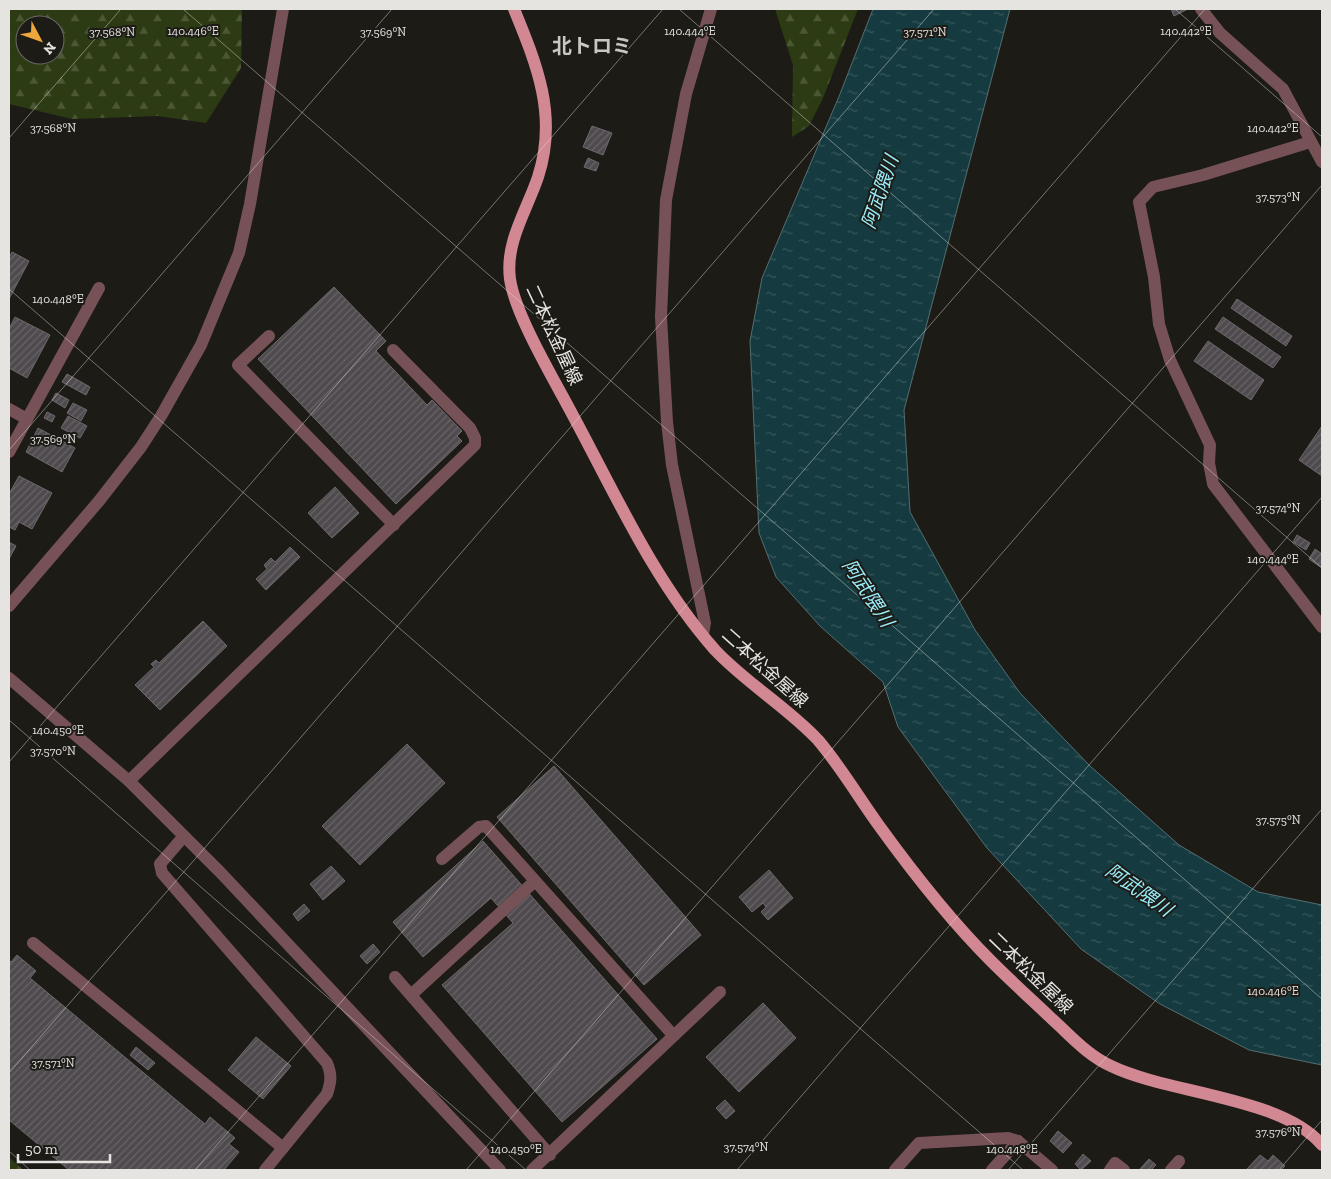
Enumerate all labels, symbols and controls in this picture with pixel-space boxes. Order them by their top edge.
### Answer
north arrow [15,15,65,65]
text: 140.446°E [167,24,219,38]
text: 140.444°E [664,24,716,38]
text: 140.442°E [1160,24,1212,38]
text: 37.568°N [89,25,135,39]
text: 37.569°N [360,25,406,39]
text: 37.571°N [903,25,947,39]
district label: 北トロミ [552,34,632,58]
text: N [39,39,59,58]
text: 37.568°N [30,121,76,135]
text: 140.442°E [1247,121,1299,135]
water label: 阿武隈川 [857,150,904,232]
text: 37.573°N [1256,190,1301,204]
street label: 二本松金屋線 [521,281,587,389]
text: 140.448°E [32,292,84,306]
text: 37.569°N [30,432,76,446]
text: 37.574°N [1256,501,1301,515]
text: 140.444°E [1247,552,1299,566]
water label: 阿武隈川 [838,555,899,633]
street label: 二本松金屋線 [718,624,812,712]
text: 140.450°E [32,723,84,737]
text: 37.570°N [30,744,76,758]
text: 37.575°N [1255,813,1301,827]
water label: 阿武隈川 [1101,859,1178,922]
street label: 二本松金屋線 [985,928,1077,1018]
text: 140.446°E [1247,984,1299,998]
text: 37.571°N [31,1056,75,1070]
text: 37.576°N [1255,1125,1301,1139]
scale bar [18,1132,110,1164]
text: 50 m [25,1140,58,1158]
text: 37.574°N [724,1140,769,1154]
text: 140.450°E [490,1142,542,1156]
text: 140.448°E [986,1142,1038,1156]

